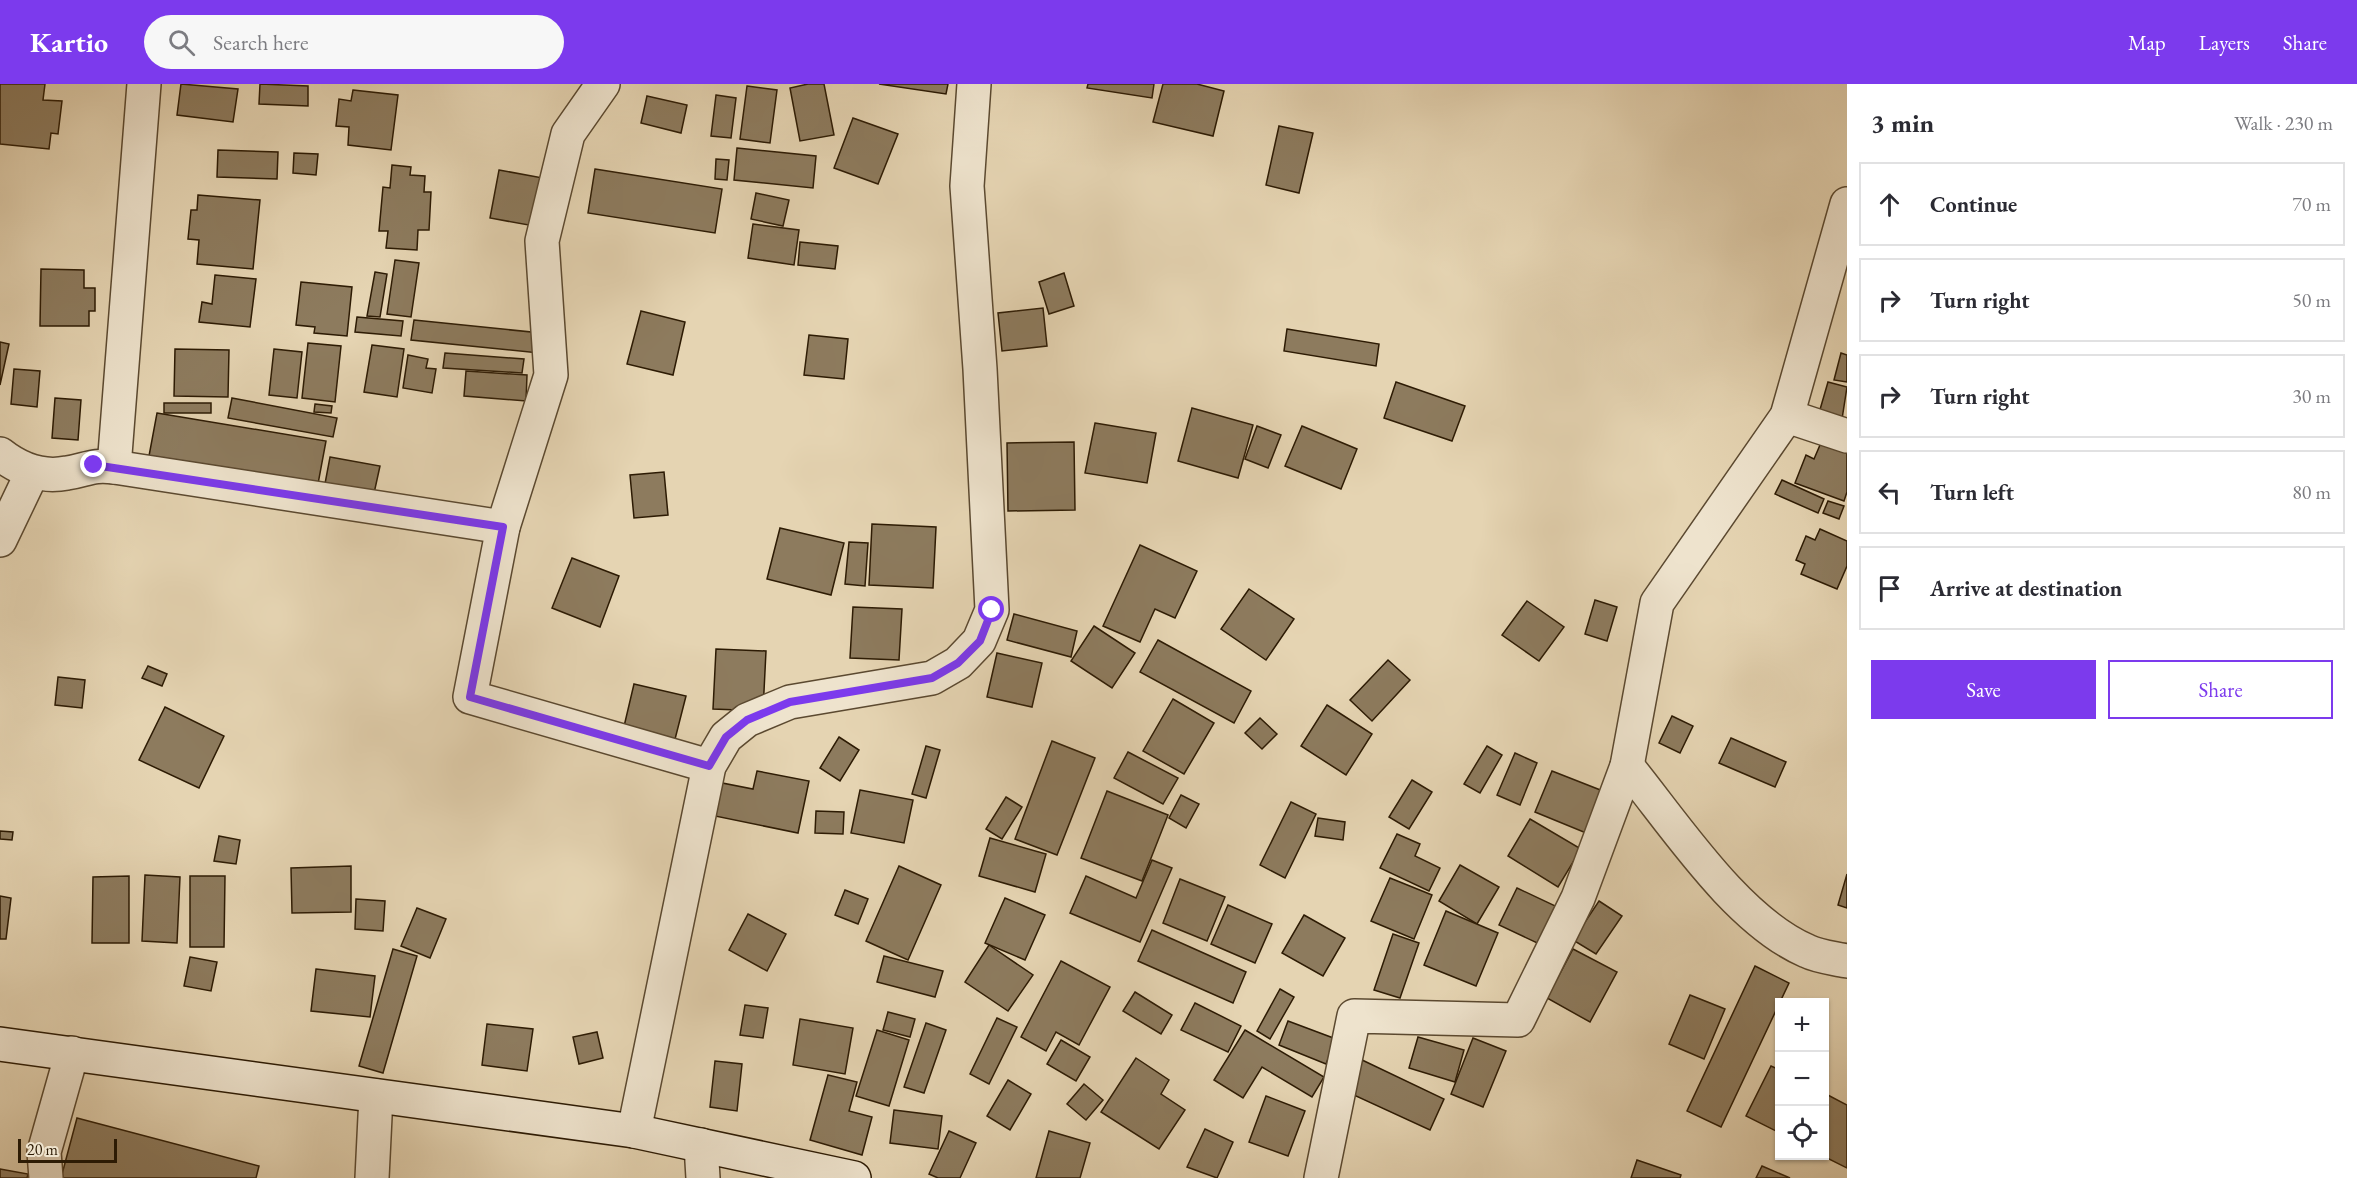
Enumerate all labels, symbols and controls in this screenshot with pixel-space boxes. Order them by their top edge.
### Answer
search box [144,15,564,69]
text: Kartio [30,24,108,60]
icon: search [165,26,198,59]
text: Search here [213,28,309,57]
text: Map [2128,29,2166,56]
text: Layers [2199,29,2250,56]
text: Share [2283,29,2327,56]
text: 3 min [1871,106,1934,140]
text: Walk · 230 m [2234,110,2333,136]
icon: ahead [1873,188,1906,221]
text: Continue [1930,190,2017,219]
text: 70 m [2292,191,2331,217]
icon: right [1873,284,1906,317]
text: Turn right [1930,286,2029,315]
text: 50 m [2292,287,2331,313]
icon: right [1873,380,1906,413]
text: Turn right [1930,382,2029,411]
text: 30 m [2292,383,2331,409]
route end [80,451,106,477]
icon: left [1873,476,1906,509]
text: Turn left [1930,478,2014,507]
text: 80 m [2292,479,2331,505]
icon: arrive [1873,572,1906,605]
text: Arrive at destination [1930,574,2122,603]
route start [978,596,1004,622]
button: Save [1871,660,2096,719]
button: Share [2108,660,2333,719]
map controls [1775,998,1829,1160]
button: + [1775,998,1829,1052]
button: − [1775,1052,1829,1106]
button: locate [1775,1106,1829,1160]
scale bar [18,1136,117,1164]
text: 20 m [27,1139,58,1160]

